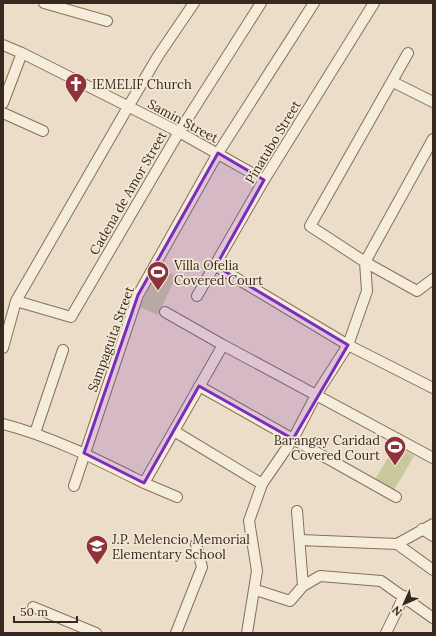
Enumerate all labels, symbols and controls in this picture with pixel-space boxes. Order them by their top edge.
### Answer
church icon: IEMELIF Church [63,71,89,104]
place label: IEMELIF Church [92,76,192,93]
street label: Samin Street [145,95,221,147]
street label: Pinatubo Street [241,97,305,187]
street label: Cadena de Amor Street [86,128,170,258]
place label: Villa Ofelia Covered Court [173,257,263,289]
sports icon: Villa Ofelia Covered Court [145,259,171,292]
street label: Sampaguita Street [84,284,138,394]
place label: Barangay Caridad Covered Court [274,432,380,464]
sports icon: Barangay Caridad Covered Court [382,434,408,467]
place label: J.P. Melencio Memorial Elementary School [111,531,250,563]
school or university icon: J.P. Melencio Memorial Elementary School [84,533,110,566]
north arrow [384,584,424,624]
scale bar [14,598,77,624]
text: N [389,603,405,619]
text: 50 m [20,604,48,619]

